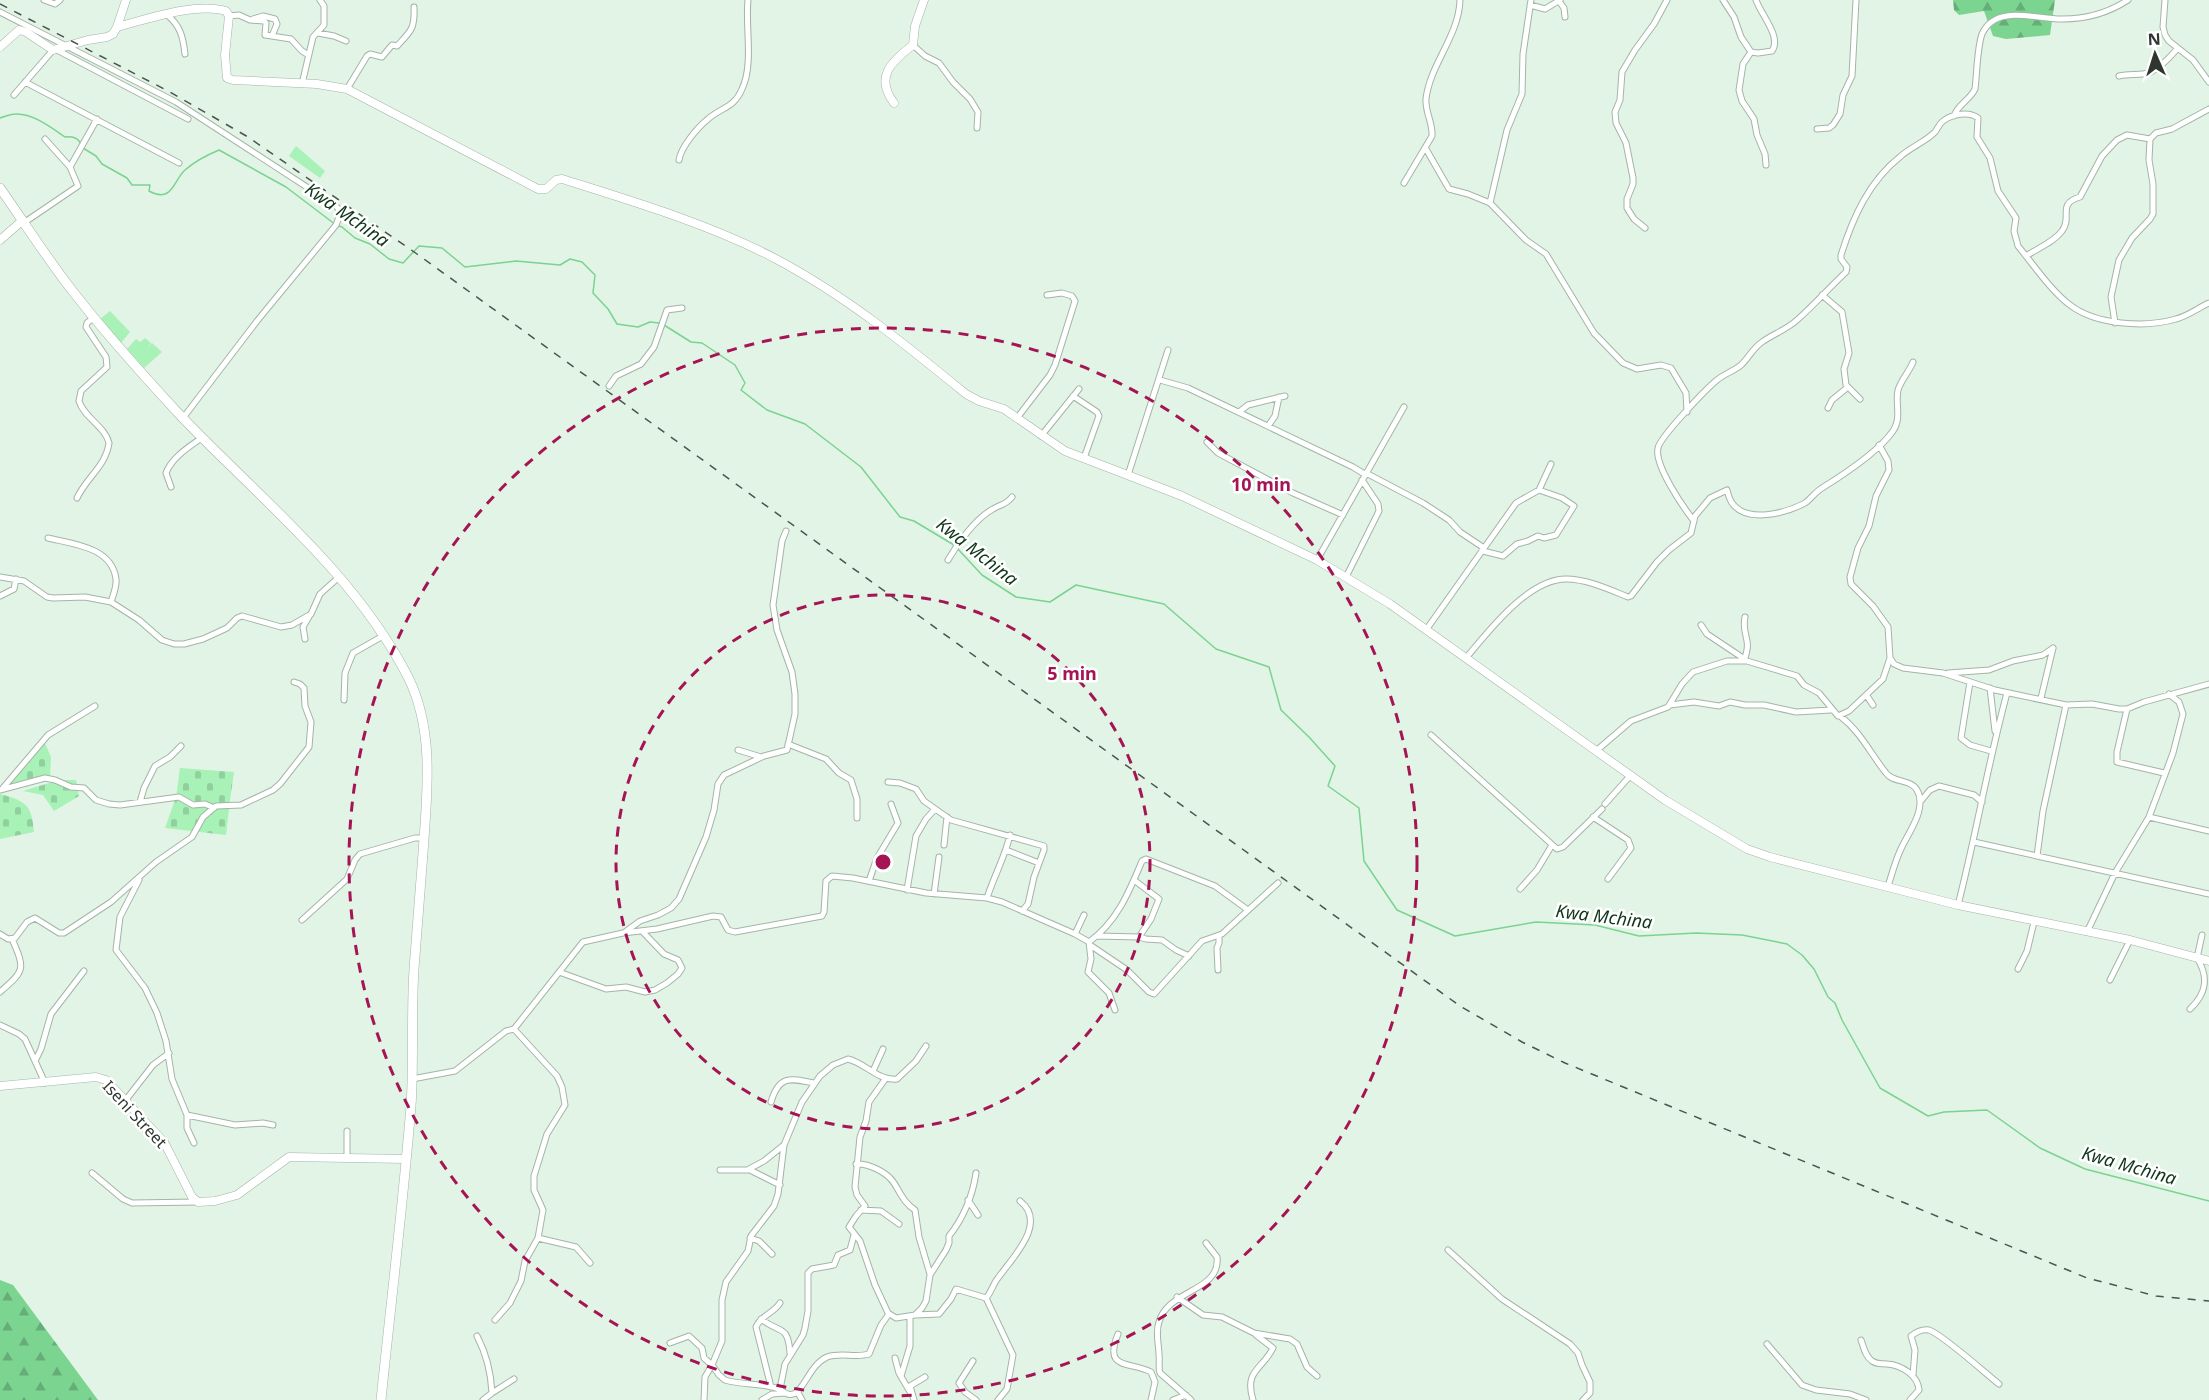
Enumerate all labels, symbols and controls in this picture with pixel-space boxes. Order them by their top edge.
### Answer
north arrow [2125,24,2185,84]
text: N [2147,28,2161,50]
water label: Kwa Mchina [301,177,394,252]
text: 10 min [1231,472,1291,496]
water label: Kwa Mchina [932,512,1023,591]
text: 5 min [1047,661,1097,685]
centre of rings [873,852,893,872]
water label: Kwa Mchina [1554,898,1654,934]
street label: Iseni Street [98,1075,172,1153]
water label: Kwa Mchina [2079,1140,2179,1190]

